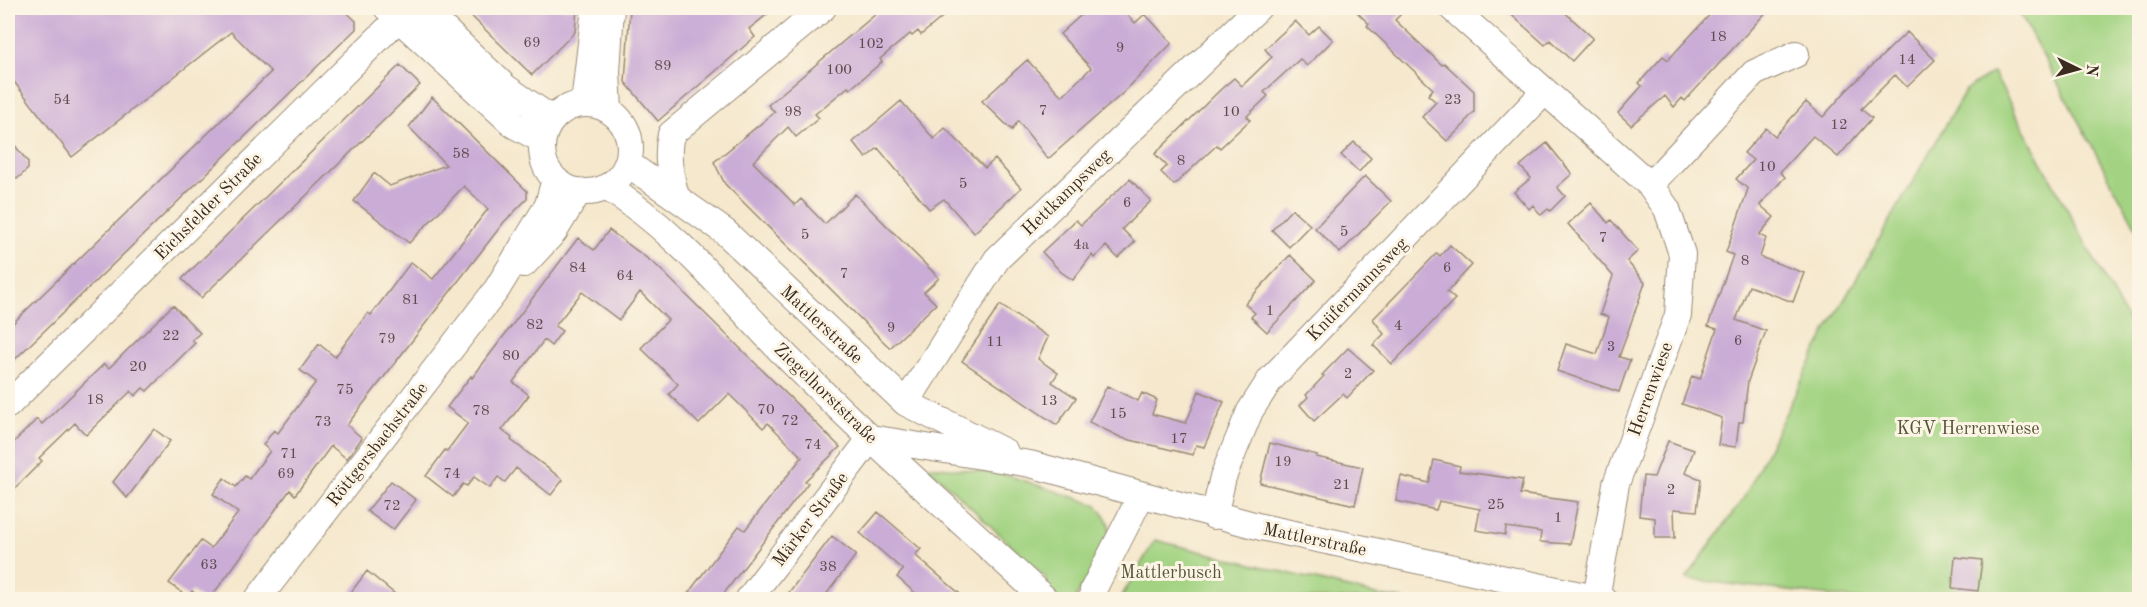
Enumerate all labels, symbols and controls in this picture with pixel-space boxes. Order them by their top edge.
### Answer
house number: 18 [1709,30,1727,45]
house number: 69 [523,36,541,51]
house number: 102 [858,37,884,52]
north arrow [2048,39,2108,99]
house number: 9 [1116,41,1124,56]
house number: 14 [1898,53,1916,68]
house number: 89 [654,59,672,74]
house number: 100 [826,63,852,78]
text: N [2082,63,2099,78]
house number: 54 [53,93,71,108]
house number: 23 [1444,93,1462,108]
house number: 7 [1039,104,1047,119]
house number: 98 [784,105,802,120]
house number: 10 [1222,105,1240,120]
house number: 12 [1830,118,1848,133]
street label: Hettkampsweg [1019,146,1115,239]
house number: 58 [452,147,470,162]
street label: Eichsfelder Straße [152,150,266,264]
house number: 8 [1177,154,1185,169]
house number: 10 [1758,160,1776,175]
house number: 5 [959,177,967,192]
house number: 6 [1123,196,1131,211]
house number: 5 [1340,225,1348,240]
house number: 5 [801,228,809,243]
house number: 7 [1599,231,1607,246]
street label: Knüfermannsweg [1304,234,1412,345]
house number: 4a [1073,238,1090,253]
house number: 8 [1741,254,1749,269]
house number: 84 [569,261,587,276]
house number: 6 [1443,261,1451,276]
house number: 7 [840,267,848,282]
house number: 64 [616,269,634,284]
street label: Mattlerstraße [777,282,866,367]
house number: 81 [402,293,420,308]
house number: 1 [1266,304,1274,319]
house number: 82 [526,318,544,333]
house number: 4 [1394,319,1402,334]
house number: 9 [887,321,895,336]
house number: 22 [162,329,180,344]
house number: 79 [378,332,396,347]
house number: 6 [1734,334,1742,349]
house number: 11 [986,335,1004,350]
street label: Ziegelhorststraße [770,340,881,447]
house number: 3 [1607,340,1615,355]
street label: Herrenwiese [1626,340,1676,439]
house number: 80 [502,349,520,364]
house number: 20 [129,360,147,375]
house number: 2 [1344,367,1352,382]
street label: Röttgersbachstraße [324,379,432,510]
house number: 75 [336,383,354,398]
house number: 18 [86,393,104,408]
house number: 13 [1040,394,1058,409]
house number: 70 [757,403,775,418]
house number: 78 [472,404,490,419]
house number: 15 [1109,407,1127,422]
house number: 72 [781,414,799,429]
house number: 73 [314,415,332,430]
park label: KGV Herrenwiese [1896,420,2040,438]
house number: 17 [1170,432,1188,447]
house number: 74 [804,438,822,453]
house number: 71 [280,447,298,462]
house number: 19 [1274,455,1292,470]
house number: 69 [277,467,295,482]
house number: 74 [443,467,461,482]
street label: Märker Straße [770,469,852,570]
house number: 21 [1333,478,1351,493]
house number: 2 [1667,483,1675,498]
house number: 25 [1487,498,1505,513]
house number: 72 [383,499,401,514]
house number: 1 [1554,511,1562,526]
street label: Mattlerstraße [1261,520,1368,560]
house number: 63 [200,558,218,573]
house number: 38 [819,560,837,575]
park label: Mattlerbusch [1120,564,1222,582]

